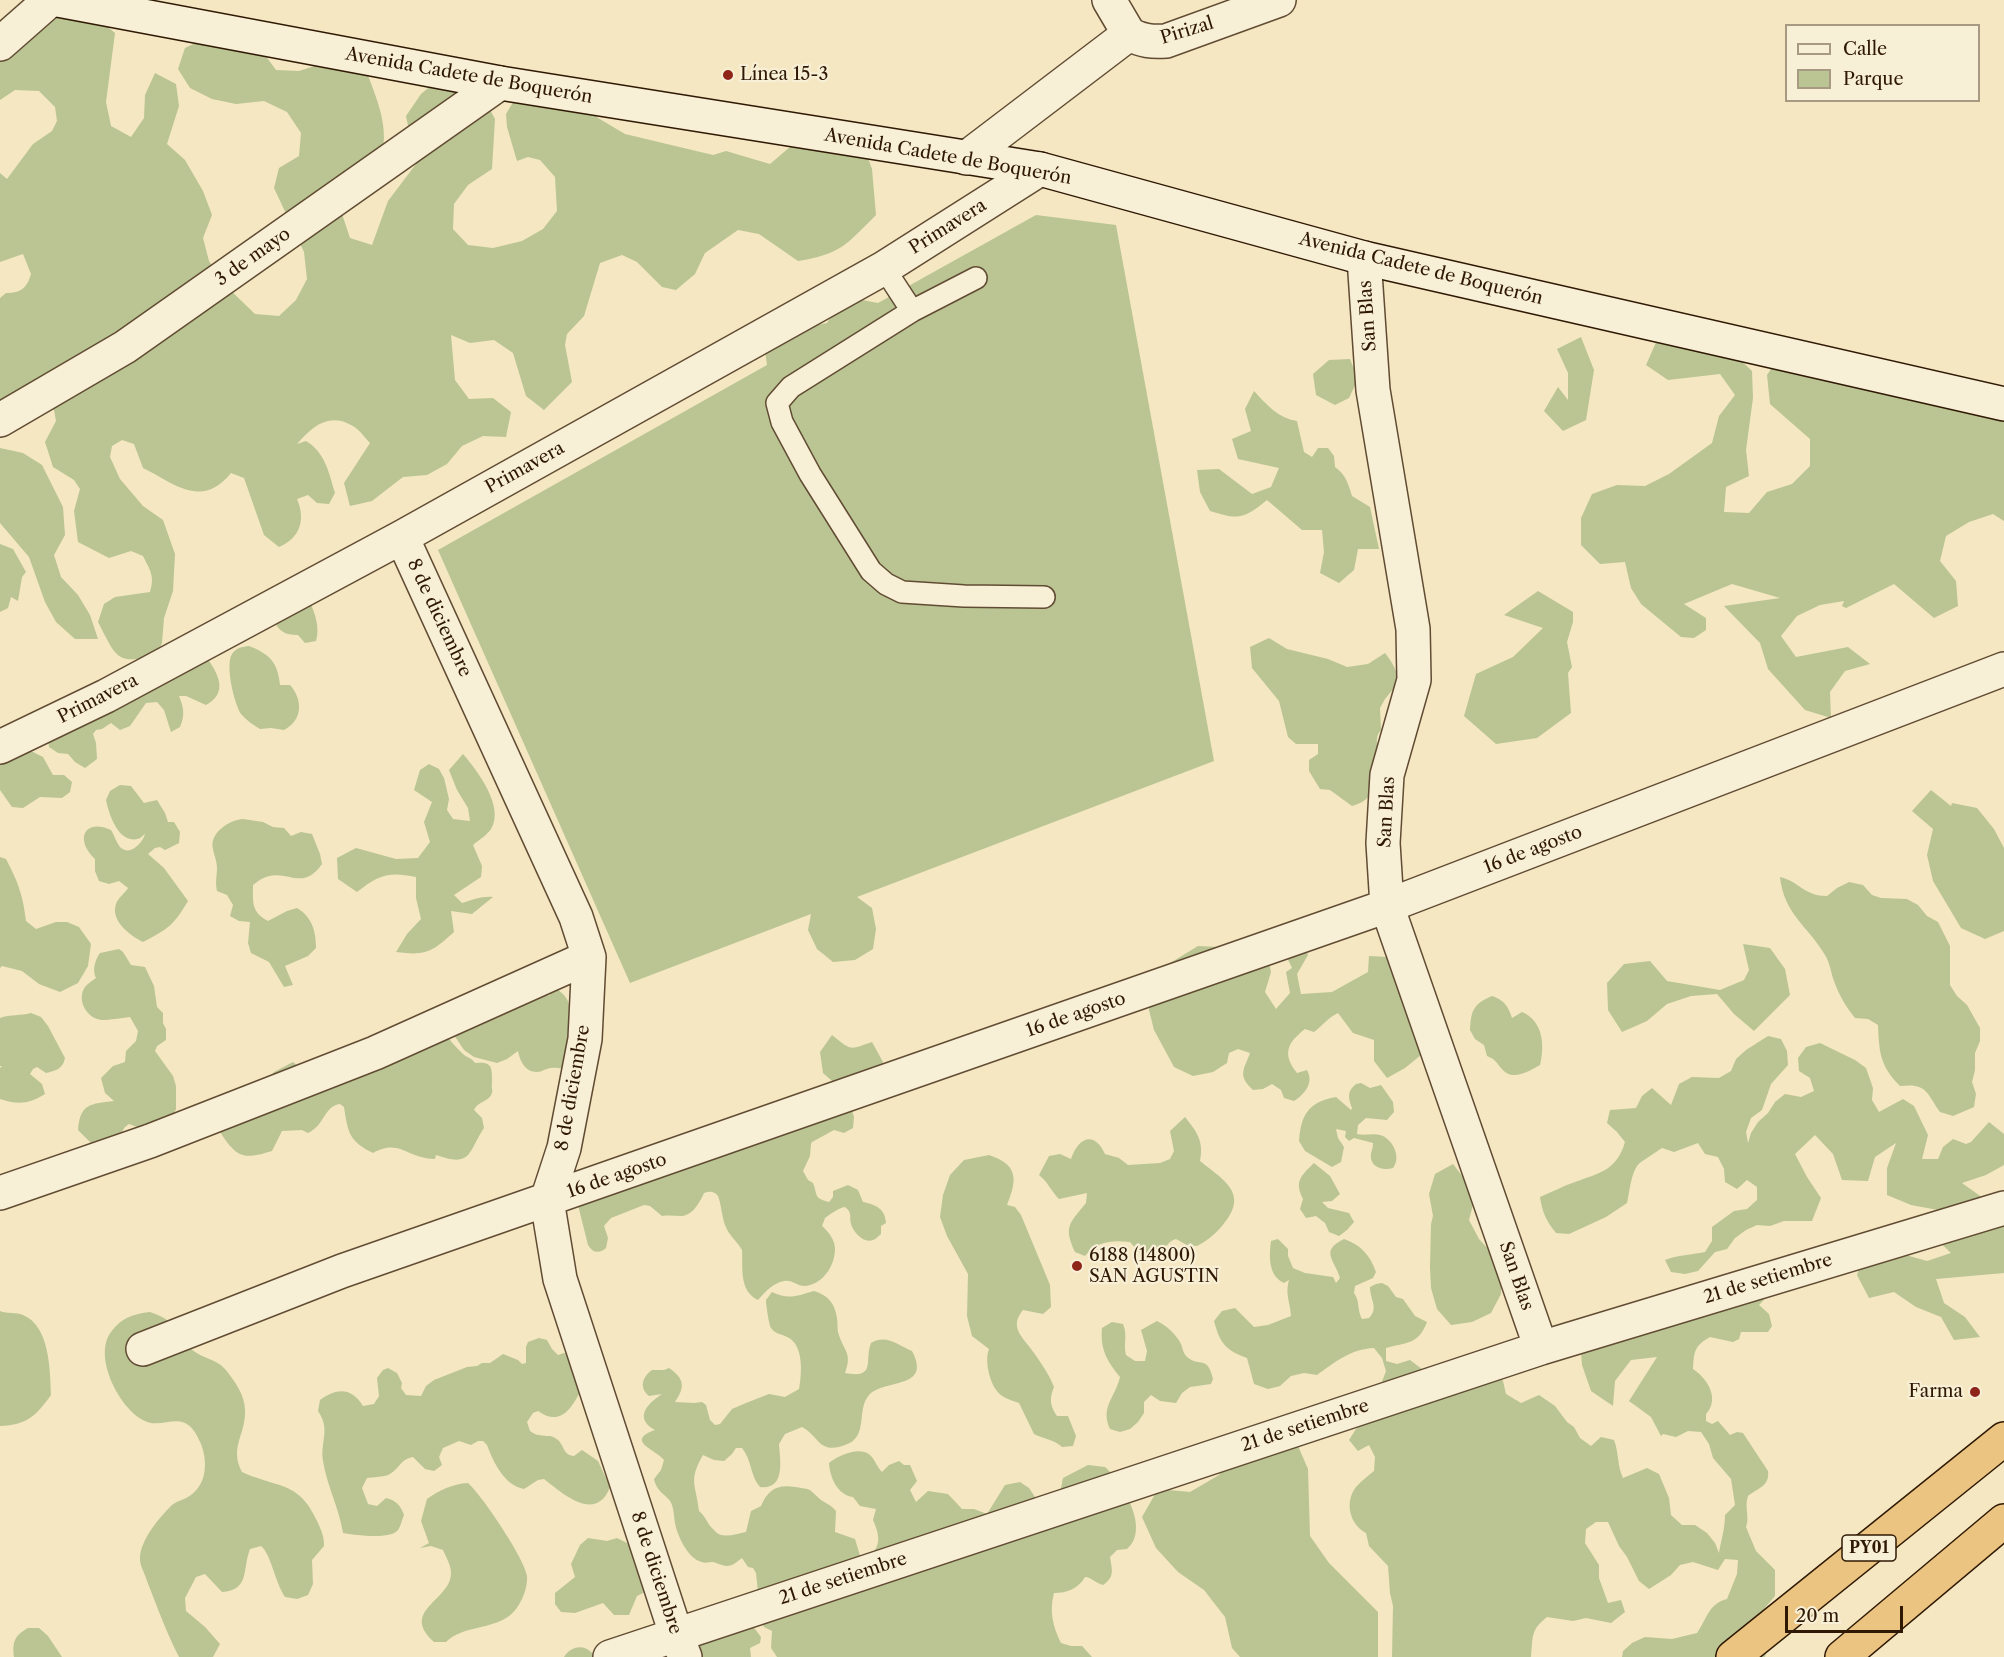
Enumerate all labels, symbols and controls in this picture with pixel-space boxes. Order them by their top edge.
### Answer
street label: Pirizal [1158,13,1216,49]
legend [1785,24,1980,102]
text: Calle [1843,38,1887,60]
street label: Avenida Cadete de Boquerón [344,44,594,108]
place label: Línea 15-3 [740,64,828,86]
marker: Línea 15-3 [721,68,735,82]
text: Parque [1843,68,1904,90]
street label: Avenida Cadete de Boquerón [823,125,1073,189]
street label: Primavera [905,195,991,259]
street label: 3 de mayo [211,223,295,291]
street label: Avenida Cadete de Boquerón [1297,228,1545,310]
street label: San Blas [1355,280,1381,352]
street label: Primavera [482,437,568,499]
street label: 8 de diciembre [402,556,476,680]
street label: Primavera [54,670,142,728]
street label: San Blas [1374,776,1400,848]
street label: 16 de agosto [1481,821,1585,879]
street label: 16 de agosto [1023,988,1129,1042]
street label: 8 de diciembre [551,1023,595,1153]
street label: 16 de agosto [564,1149,670,1203]
street label: San Blas [1494,1239,1538,1313]
place label: 6188 (14800) SAN AGUSTIN [1089,1245,1219,1288]
street label: 21 de setiembre [1701,1249,1835,1309]
marker: 6188 (14800) SAN AGUSTIN [1070,1259,1084,1273]
place label: Farma [1909,1381,1963,1403]
marker: Farma [1968,1385,1982,1399]
street label: 21 de setiembre [1238,1395,1372,1457]
street label: 8 de diciembre [626,1509,686,1637]
road number: PY01 [1842,1535,1896,1561]
street label: 21 de setiembre [776,1548,910,1610]
scale bar [1788,1594,1906,1632]
text: 20 m [1796,1605,1839,1627]

